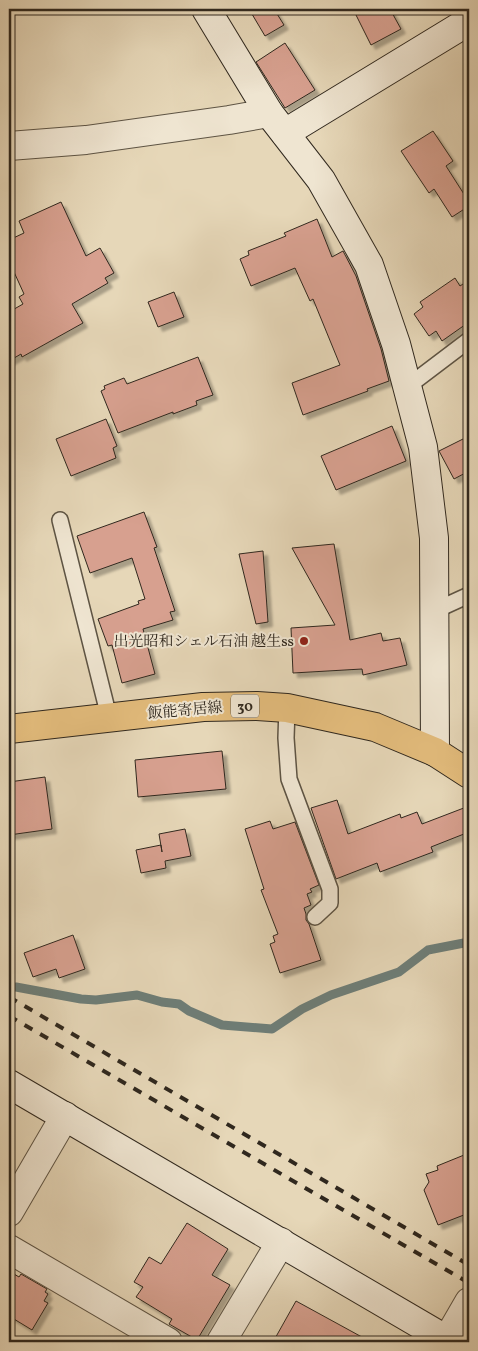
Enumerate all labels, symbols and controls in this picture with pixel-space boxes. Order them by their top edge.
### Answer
place label: 出光昭和シェル石油 越生ss [113,632,294,653]
marker: 出光昭和シェル石油 越生ss [298,635,310,647]
road number: 30 [231,694,259,718]
street label: 飯能寄居線 [147,698,223,725]

